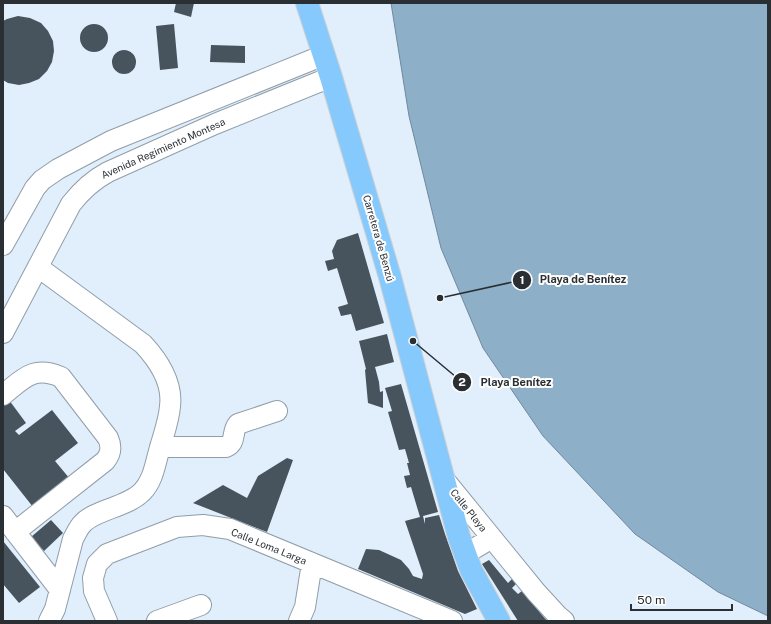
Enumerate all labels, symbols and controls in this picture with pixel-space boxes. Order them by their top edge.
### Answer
street label: Avenida Regimiento Montesa [99,115,227,181]
street label: Carretera de Benzú [361,193,397,283]
callout: Playa de Benítez [512,268,634,291]
text: 1 [519,273,525,287]
text: Playa de Benítez [540,273,627,285]
callout: Playa Benítez [452,371,559,394]
text: 2 [458,375,466,389]
text: Playa Benítez [481,376,552,388]
street label: Calle Playa [448,486,490,534]
street label: Calle Loma Larga [229,525,309,567]
scale bar [631,586,732,612]
text: 50 m [637,593,665,607]

